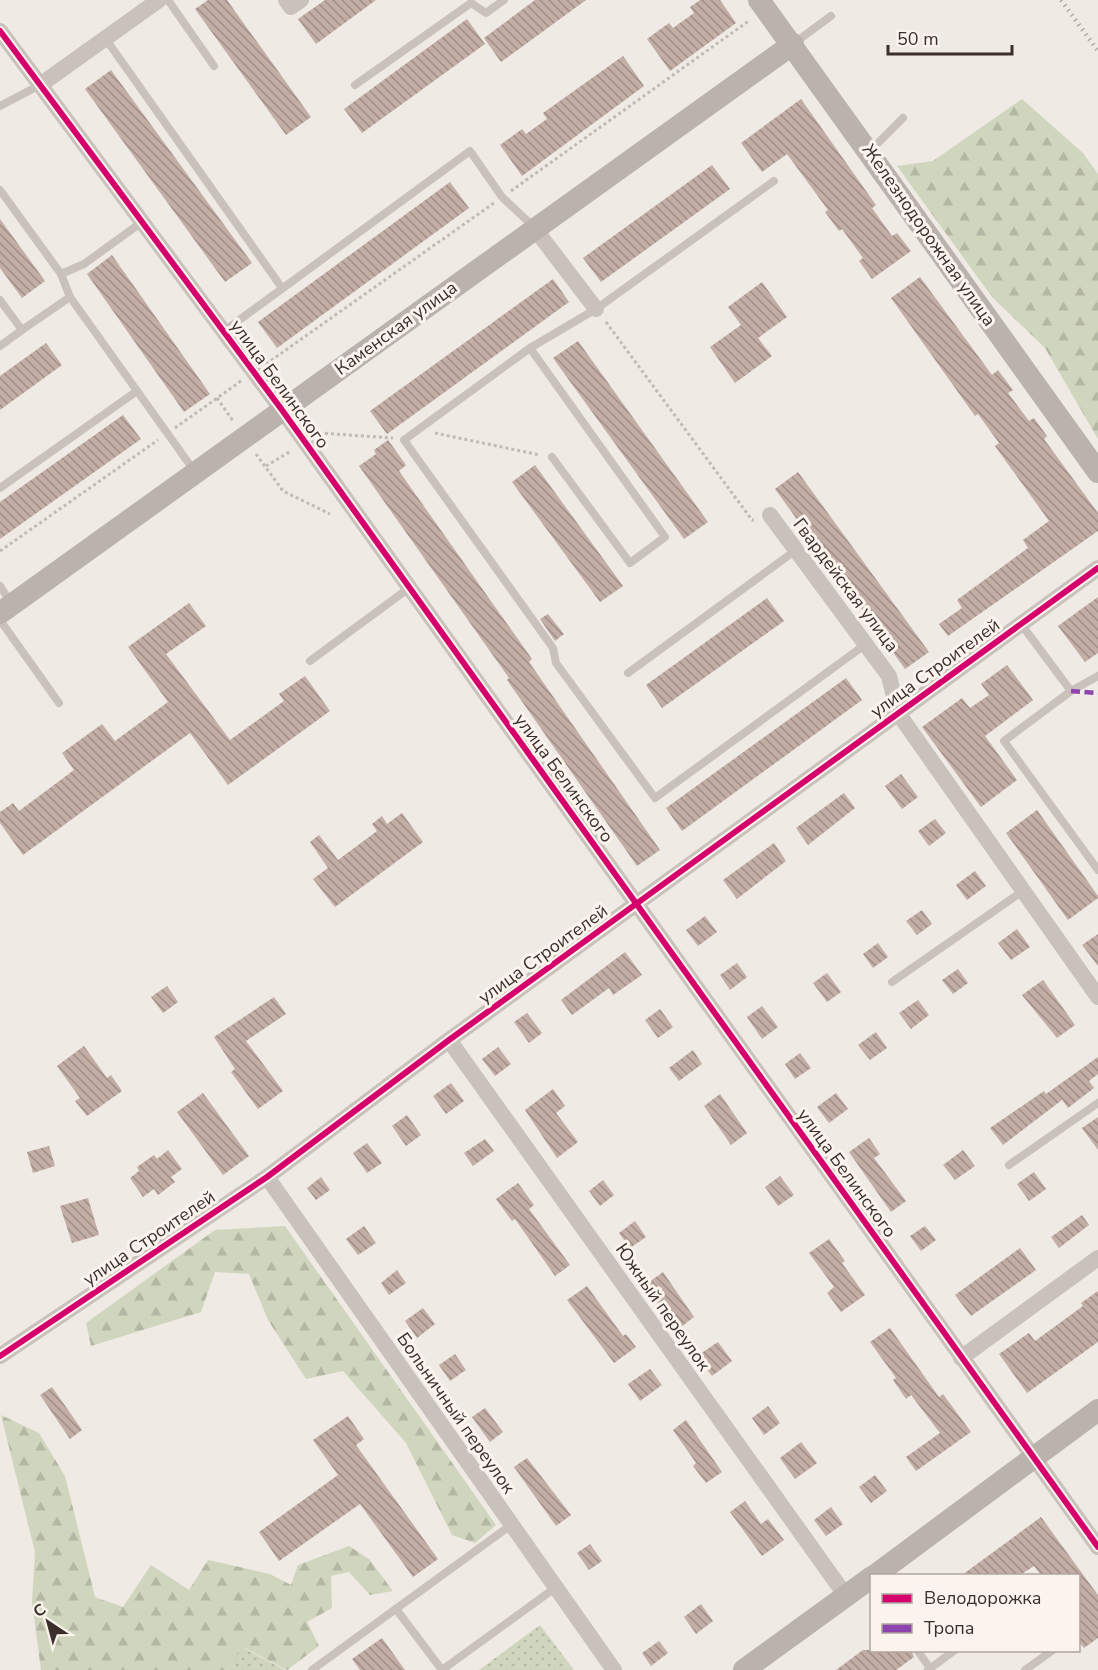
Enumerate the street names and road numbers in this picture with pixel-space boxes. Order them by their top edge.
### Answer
street label: Железнодорожная улица [857,139,1001,331]
street label: Каменская улица [330,275,462,381]
street label: улица Белинского [225,315,335,453]
street label: Гвардейская улица [788,513,904,657]
street label: улица Строителей [865,613,1005,723]
street label: улица Белинского [509,709,619,847]
street label: улица Строителей [473,899,613,1009]
street label: улица Белинского [792,1104,902,1242]
street label: улица Строителей [78,1185,220,1291]
street label: Южный переулок [610,1238,716,1376]
street label: Больничный переулок [391,1328,521,1499]

